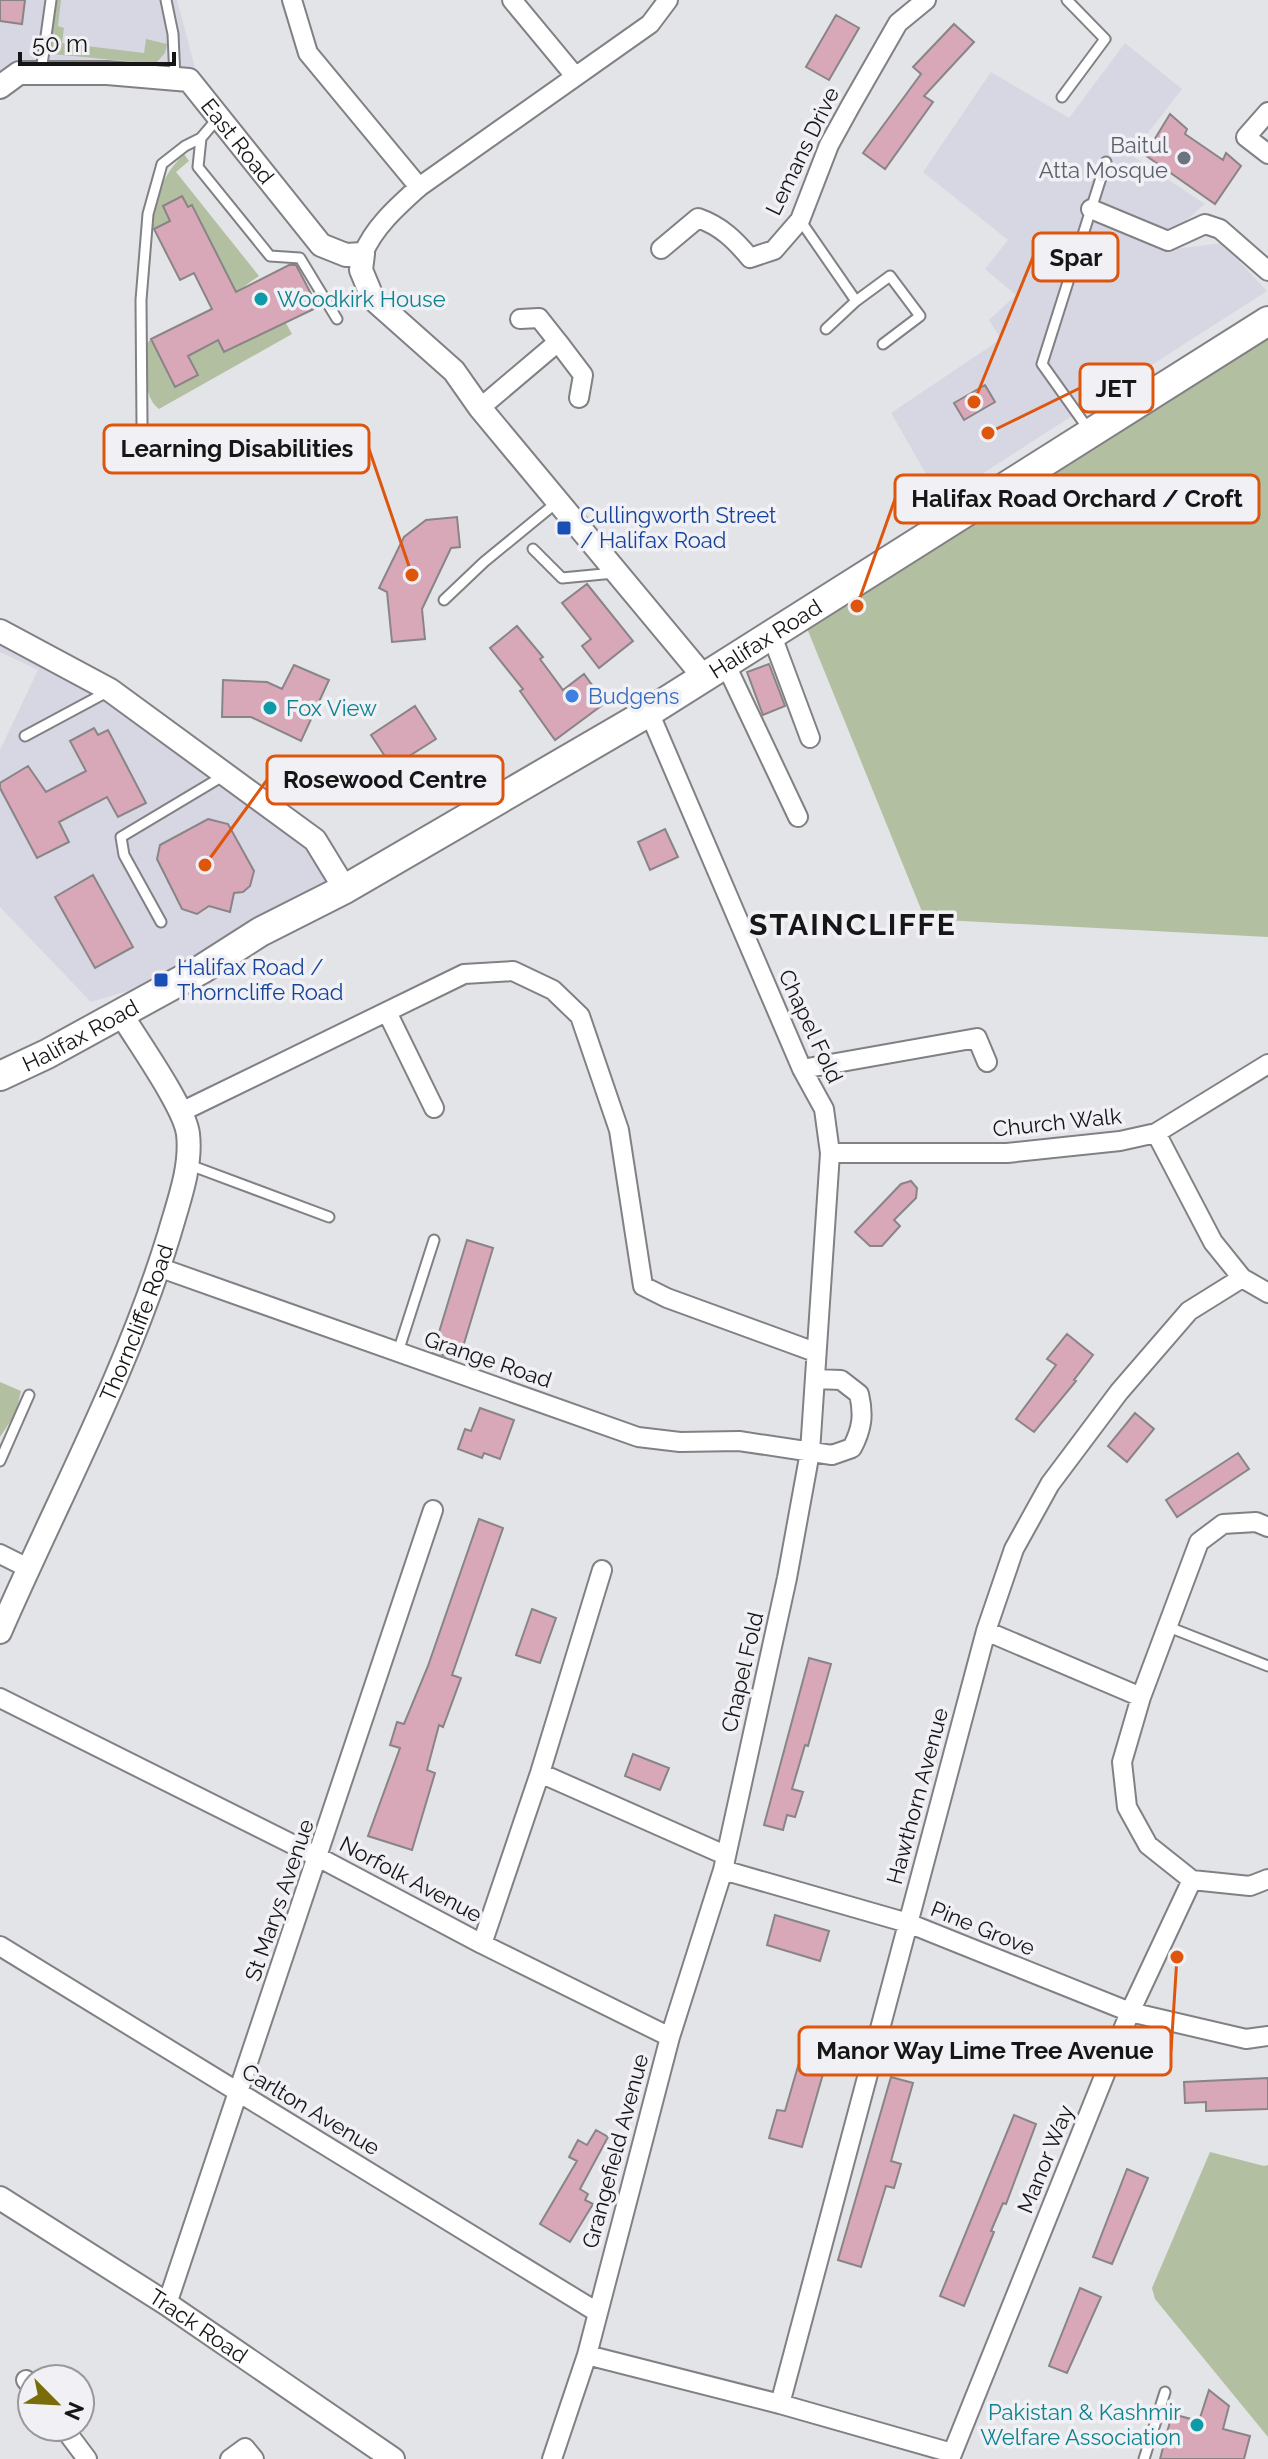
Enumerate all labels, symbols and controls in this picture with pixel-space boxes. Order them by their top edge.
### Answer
scale bar [20,16,174,66]
text: 50 m [32,29,88,58]
street label: Lemans Drive [760,83,844,219]
street label: East Road [196,93,280,189]
place label: Baitul Atta Mosque [1039,132,1168,183]
marker: Baitul Atta Mosque [1175,149,1193,167]
callout: Spar [1033,233,1118,281]
text: Spar [1050,243,1102,272]
place label: Woodkirk House [277,286,446,312]
marker: Woodkirk House [252,290,270,308]
callout: JET [1080,364,1153,412]
text: JET [1095,374,1137,403]
callout: Learning Disabilities [104,425,369,473]
text: Learning Disabilities [121,434,354,463]
callout: Halifax Road Orchard / Croft [895,475,1259,523]
text: Halifax Road Orchard / Croft [911,484,1243,513]
place label: Cullingworth Street / Halifax Road [580,502,777,553]
marker: Cullingworth Street / Halifax Road [555,519,573,537]
street label: Halifax Road [704,593,826,684]
place label: Budgens [588,683,679,709]
marker: Budgens [563,687,581,705]
place label: Fox View [286,695,377,721]
marker: Fox View [261,699,279,717]
callout: Rosewood Centre [267,756,503,804]
text: Rosewood Centre [283,765,487,794]
district label: STAINCLIFFE [749,907,957,942]
place label: Halifax Road / Thorncliffe Road [177,954,344,1005]
street label: Chapel Fold [773,965,849,1087]
marker: Halifax Road / Thorncliffe Road [152,971,170,989]
street label: Halifax Road [18,994,143,1077]
street label: Church Walk [991,1102,1123,1142]
street label: Thorncliffe Road [94,1241,178,1406]
street label: Grange Road [421,1325,555,1393]
street label: Chapel Fold [716,1609,768,1735]
street label: Hawthorn Avenue [881,1705,953,1887]
street label: St Marys Avenue [239,1816,319,1984]
street label: Norfolk Avenue [335,1831,487,1927]
street label: Pine Grove [927,1895,1039,1961]
callout: Manor Way Lime Tree Avenue [799,2027,1171,2075]
text: Manor Way Lime Tree Avenue [816,2036,1154,2065]
street label: Grangefield Avenue [577,2051,654,2251]
street label: Carlton Avenue [237,2058,385,2160]
street label: Manor Way [1011,2101,1079,2217]
street label: Track Road [144,2283,253,2368]
north arrow [16,2363,96,2443]
text: N [59,2398,90,2424]
place label: Pakistan & Kashmir Welfare Association [980,2399,1181,2450]
marker: Pakistan & Kashmir Welfare Association [1188,2416,1206,2434]

